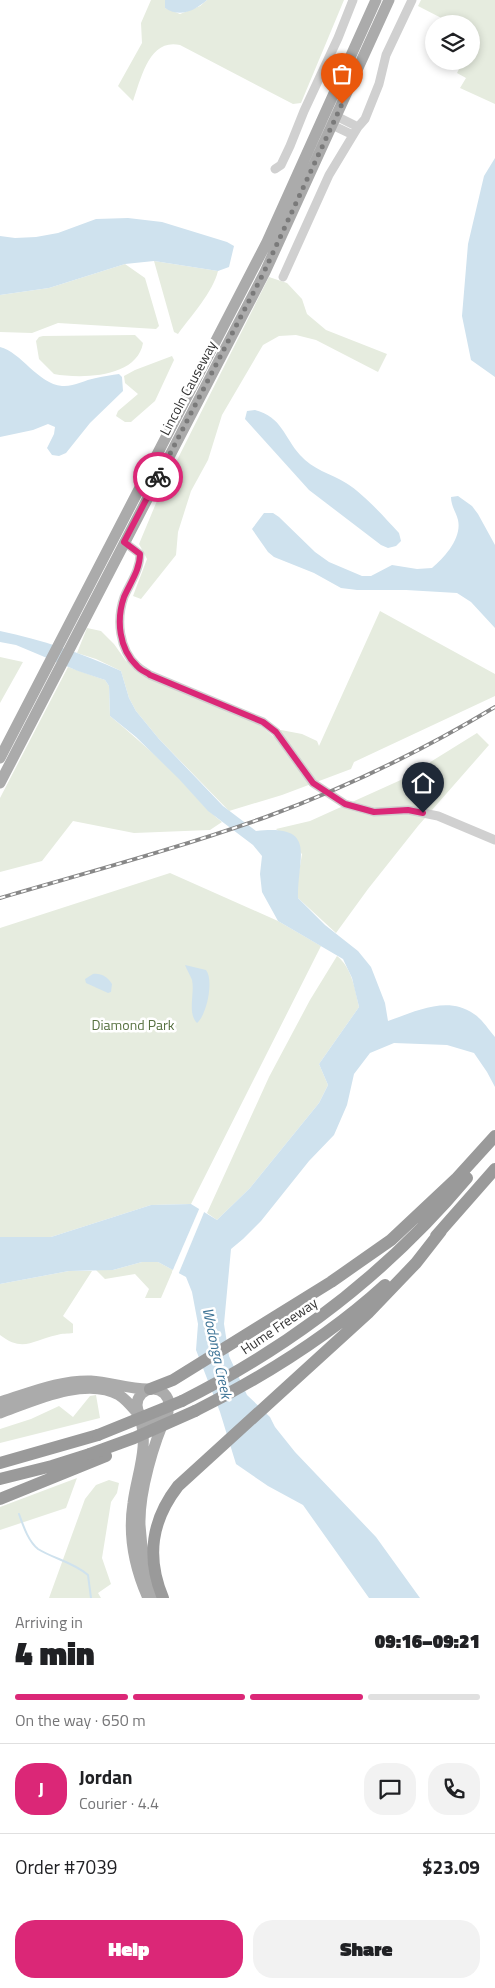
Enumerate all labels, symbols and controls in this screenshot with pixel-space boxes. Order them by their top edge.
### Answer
map controls [425,15,480,70]
button: layers [425,15,480,70]
pin [321,53,363,104]
icon: bag [328,60,356,88]
street label: Lincoln Causeway [154,337,221,439]
courier [133,452,183,502]
icon: bike [144,463,172,491]
pin [402,762,444,813]
icon: home [409,769,437,797]
park label: Diamond Park [91,1014,175,1035]
street label: Hume Freeway [236,1292,322,1359]
water label: Wodonga Creek [197,1305,239,1403]
text: Arriving in [15,1610,83,1634]
text: 09:16–09:21 [375,1626,480,1655]
text: 4 min [15,1629,95,1677]
text: On the way · 650 m [15,1708,146,1732]
text: Jordan [79,1762,132,1791]
button: chat [364,1763,416,1815]
button: phone [428,1763,480,1815]
text: J [38,1774,44,1803]
text: Courier · 4.4 [79,1791,159,1815]
text: Order #7039 [15,1852,117,1881]
text: $23.09 [422,1852,480,1881]
button: Help [15,1920,243,1978]
button: Share [253,1920,480,1978]

